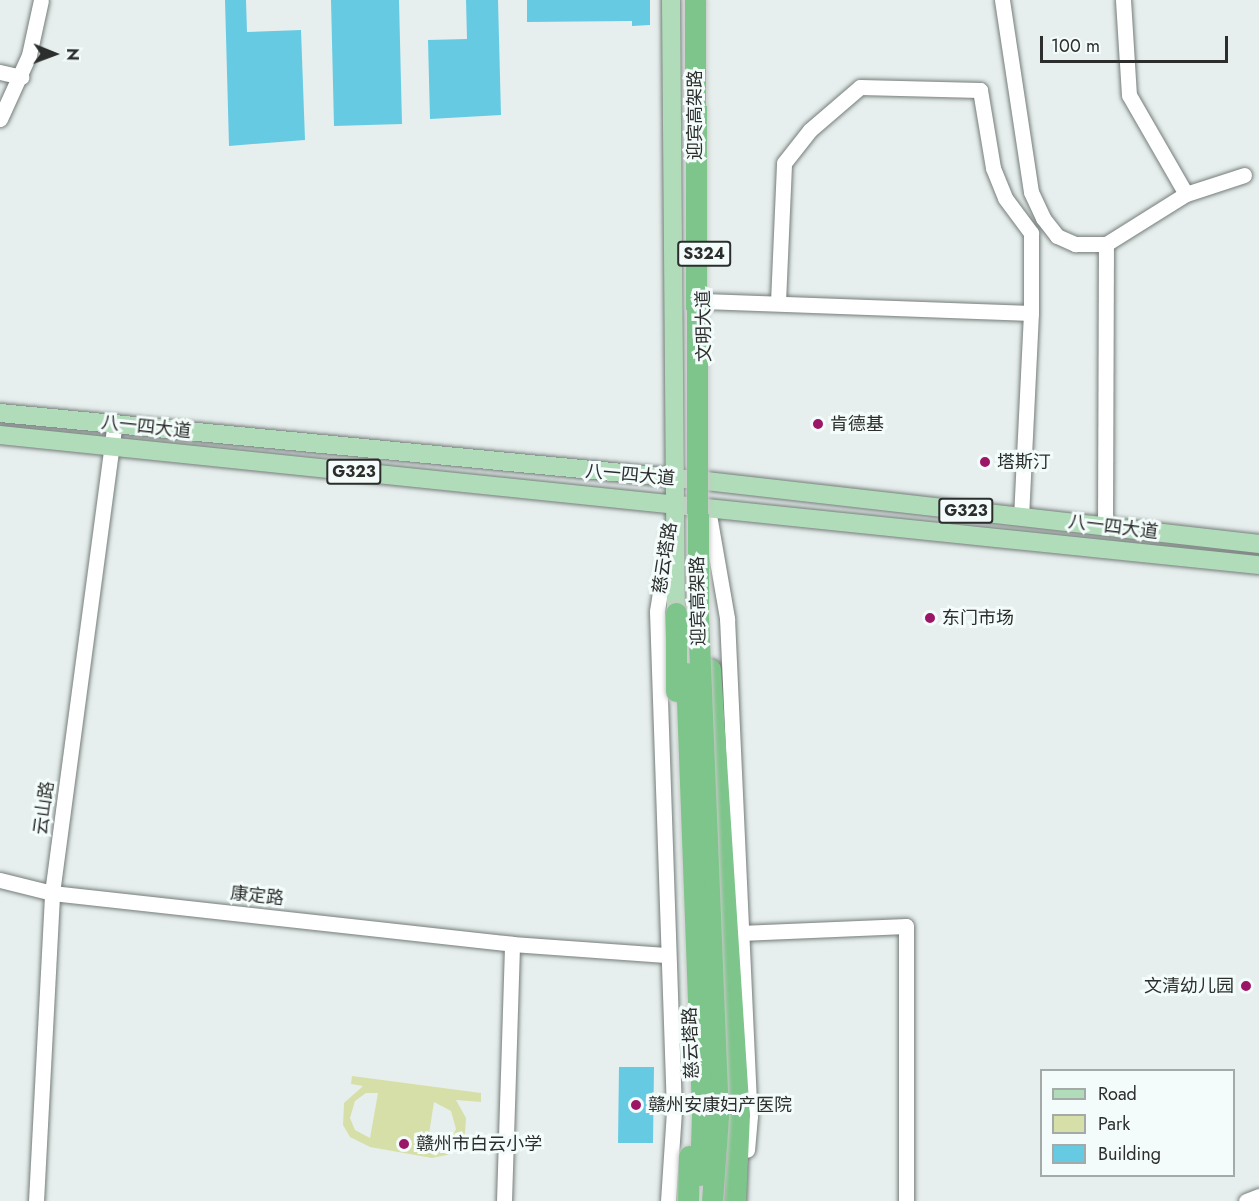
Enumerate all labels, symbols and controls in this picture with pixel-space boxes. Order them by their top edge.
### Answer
north arrow [24,24,84,84]
scale bar [1043,24,1230,62]
text: 100 m [1051,33,1100,59]
text: N [61,48,84,61]
street label: 迎宾高架路 [684,70,706,160]
road number: S324 [677,241,731,267]
street label: 文明大道 [693,290,715,362]
street label: 八一四大道 [100,412,192,442]
place label: 肯德基 [830,413,884,435]
marker: 肯德基 [811,417,825,431]
place label: 塔斯汀 [997,451,1051,473]
marker: 塔斯汀 [978,455,992,469]
road number: G323 [326,459,382,485]
street label: 八一四大道 [584,460,676,490]
road number: G323 [938,498,994,524]
street label: 八一四大道 [1067,511,1159,543]
street label: 慈云塔路 [649,521,681,595]
street label: 迎宾高架路 [686,556,710,646]
place label: 东门市场 [942,607,1014,629]
marker: 东门市场 [923,611,937,625]
street label: 云山路 [30,780,58,836]
street label: 康定路 [229,882,285,910]
place label: 文清幼儿园 [1144,975,1234,997]
marker: 文清幼儿园 [1239,979,1253,993]
street label: 慈云塔路 [679,1007,703,1079]
legend [1040,1069,1235,1177]
text: Road [1098,1081,1137,1107]
place label: 赣州安康妇产医院 [648,1094,792,1116]
marker: 赣州安康妇产医院 [629,1098,643,1112]
text: Park [1098,1111,1130,1137]
place label: 赣州市白云小学 [416,1133,542,1155]
marker: 赣州市白云小学 [397,1137,411,1151]
text: Building [1098,1141,1161,1167]

